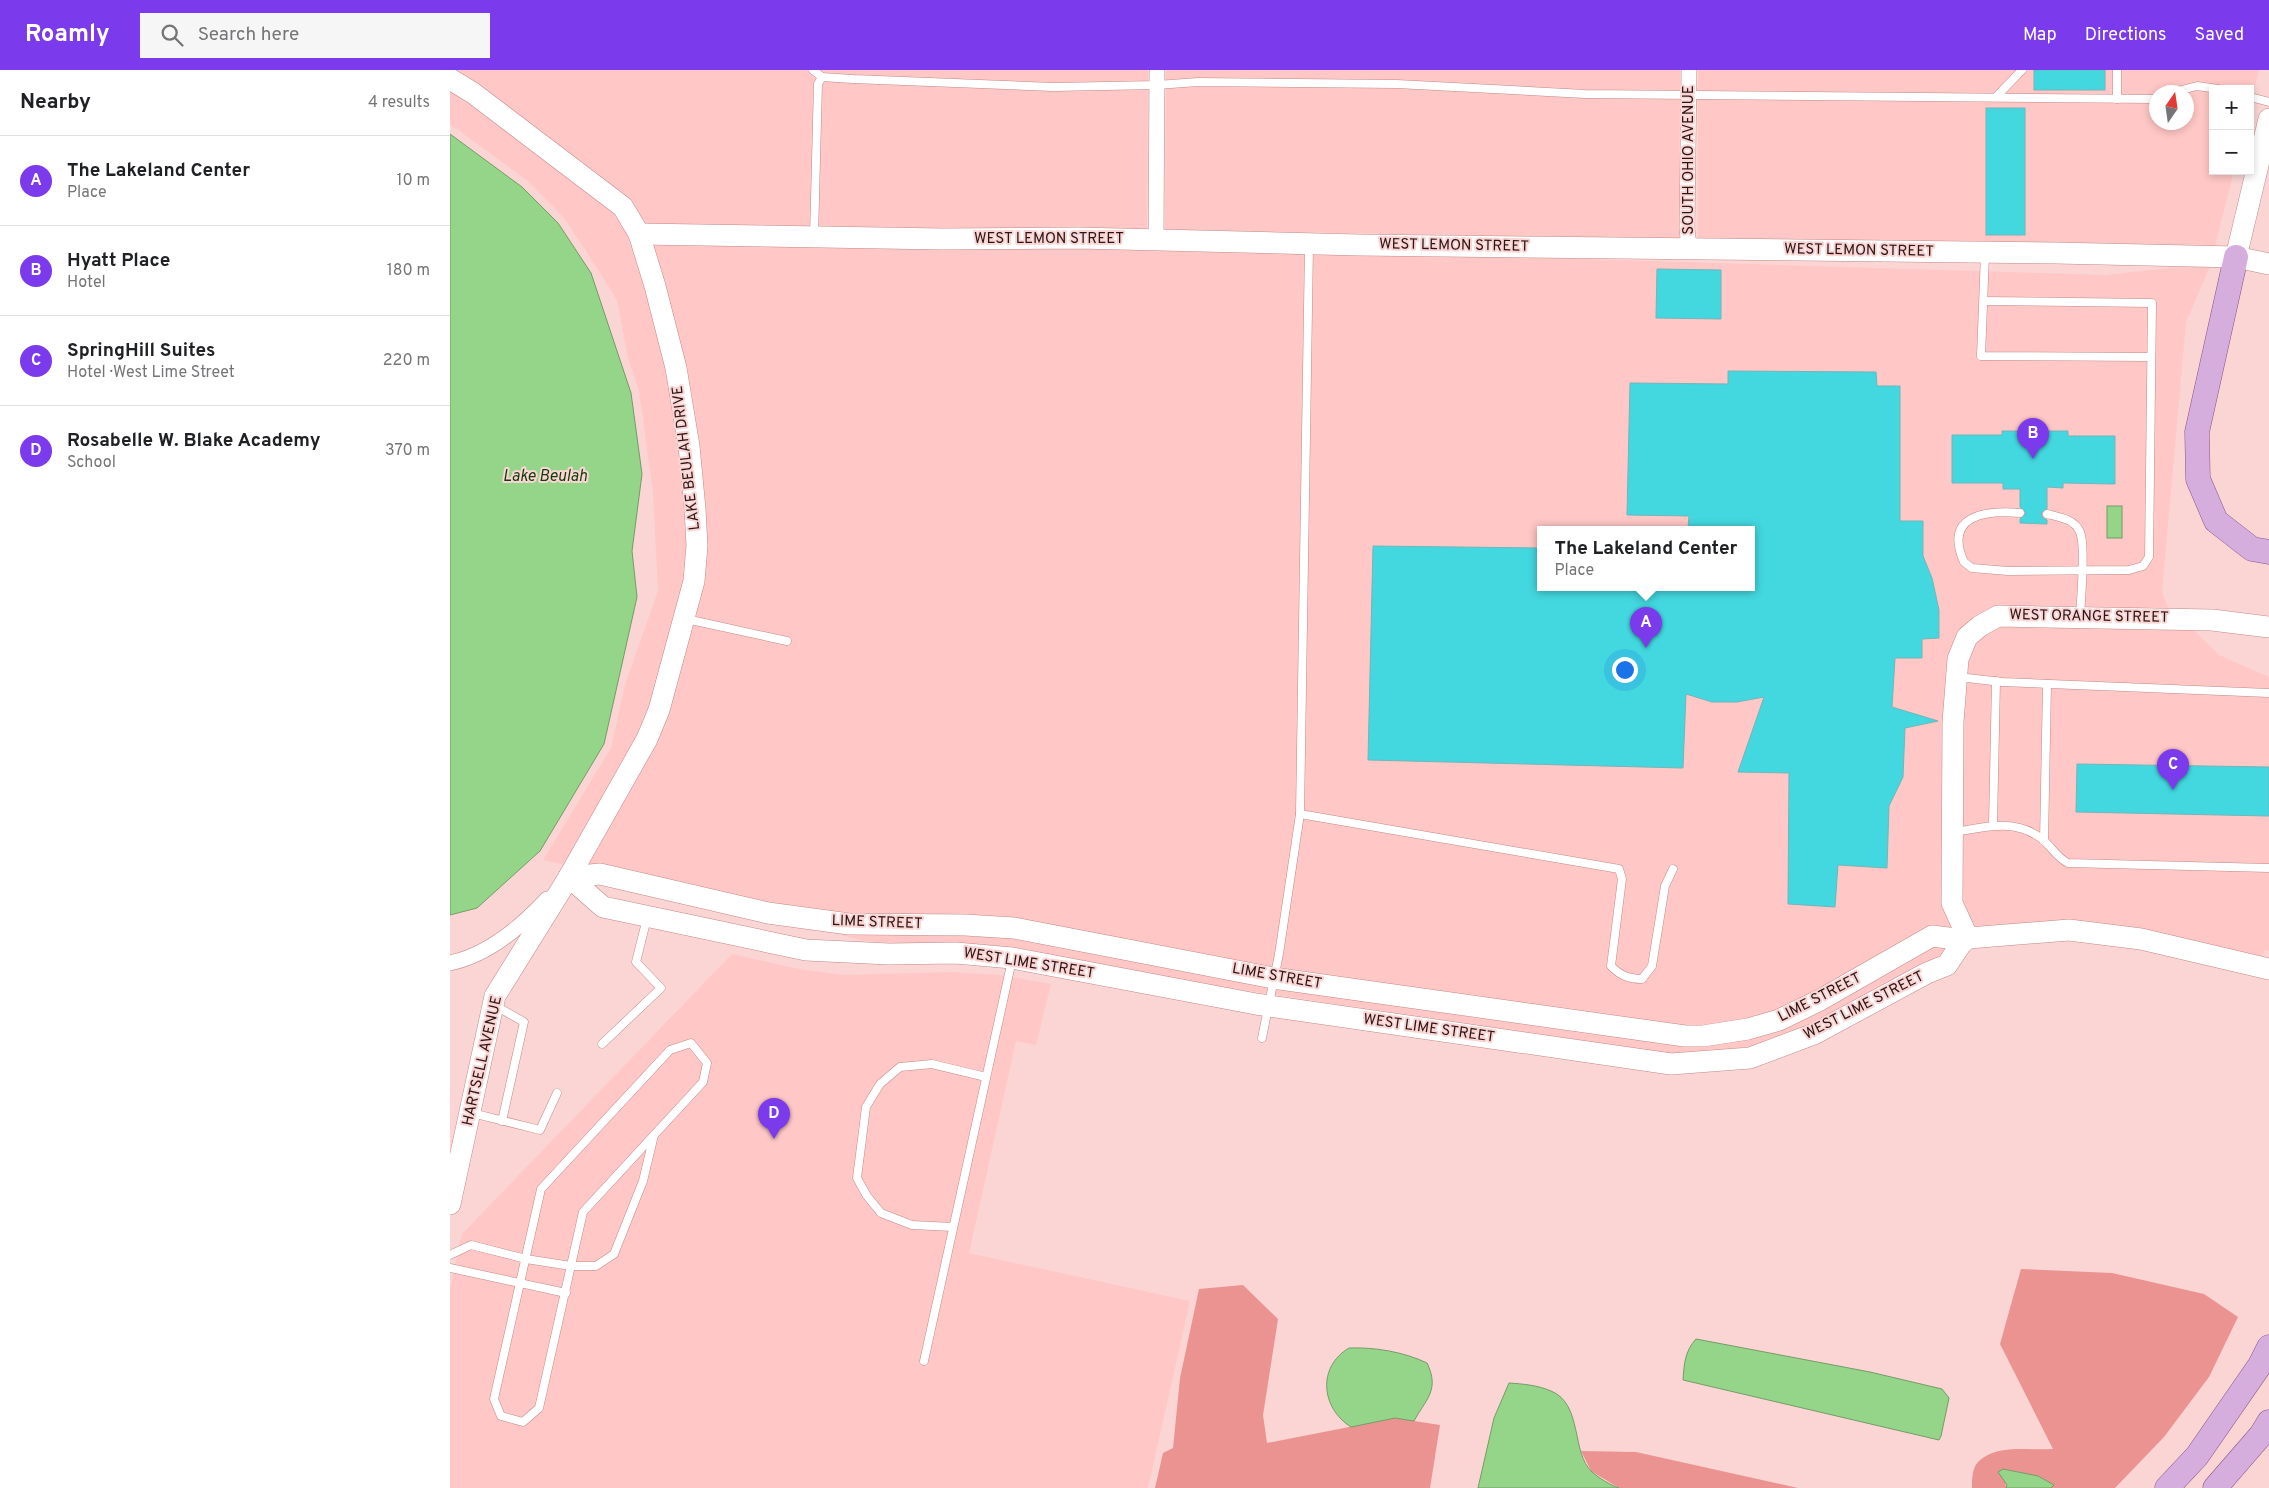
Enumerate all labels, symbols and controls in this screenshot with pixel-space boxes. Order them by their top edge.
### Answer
search box [140,13,490,58]
text: Roamly [25,20,110,50]
icon: search [158,21,186,49]
text: Search here [198,23,299,47]
text: Map [2023,24,2057,47]
text: Directions [2085,24,2167,47]
text: Saved [2195,24,2244,47]
street label: SOUTH OHIO AVENUE [1680,85,1699,235]
north arrow [2149,85,2194,130]
map controls [2209,85,2254,175]
button: + [2209,85,2254,130]
text: Nearby [20,89,91,116]
text: 4 results [368,93,430,113]
button: − [2209,130,2254,175]
text: The Lakeland Center [67,159,250,183]
text: A [30,171,42,191]
text: 10 m [396,171,430,191]
text: Place [67,183,107,203]
street label: WEST LEMON STREET [974,230,1124,249]
street label: WEST LEMON STREET [1379,235,1529,257]
street label: WEST LEMON STREET [1784,240,1934,262]
text: Hyatt Place [67,249,170,273]
text: B [30,261,42,281]
text: 180 m [387,261,430,281]
text: Hotel [67,273,106,293]
text: SpringHill Suites [67,339,215,363]
text: C [31,351,41,371]
text: 220 m [383,351,430,371]
text: Hotel · West Lime Street [67,363,235,383]
street label: LAKE BEULAH DRIVE [669,385,705,531]
pin: B [2017,418,2049,459]
text: Rosabelle W. Blake Academy [67,429,321,453]
text: D [30,441,42,461]
text: 370 m [385,441,430,461]
text: School [67,453,116,473]
water label: Lake Beulah [503,467,587,487]
popup [1537,526,1755,591]
text: The Lakeland Center [1554,537,1738,561]
text: Place [1554,561,1594,581]
street label: WEST ORANGE STREET [2009,606,2169,628]
pin: A [1630,607,1662,648]
your location [1612,657,1638,683]
pin: C [2157,749,2189,790]
street label: LIME STREET [831,912,923,934]
street label: WEST LIME STREET [962,944,1096,984]
street label: LIME STREET [1231,960,1323,994]
street label: WEST LIME STREET [1801,967,1927,1045]
street label: LIME STREET [1775,969,1865,1027]
street label: HARTSELL AVENUE [459,994,507,1128]
street label: WEST LIME STREET [1362,1010,1496,1048]
pin: D [758,1098,790,1139]

